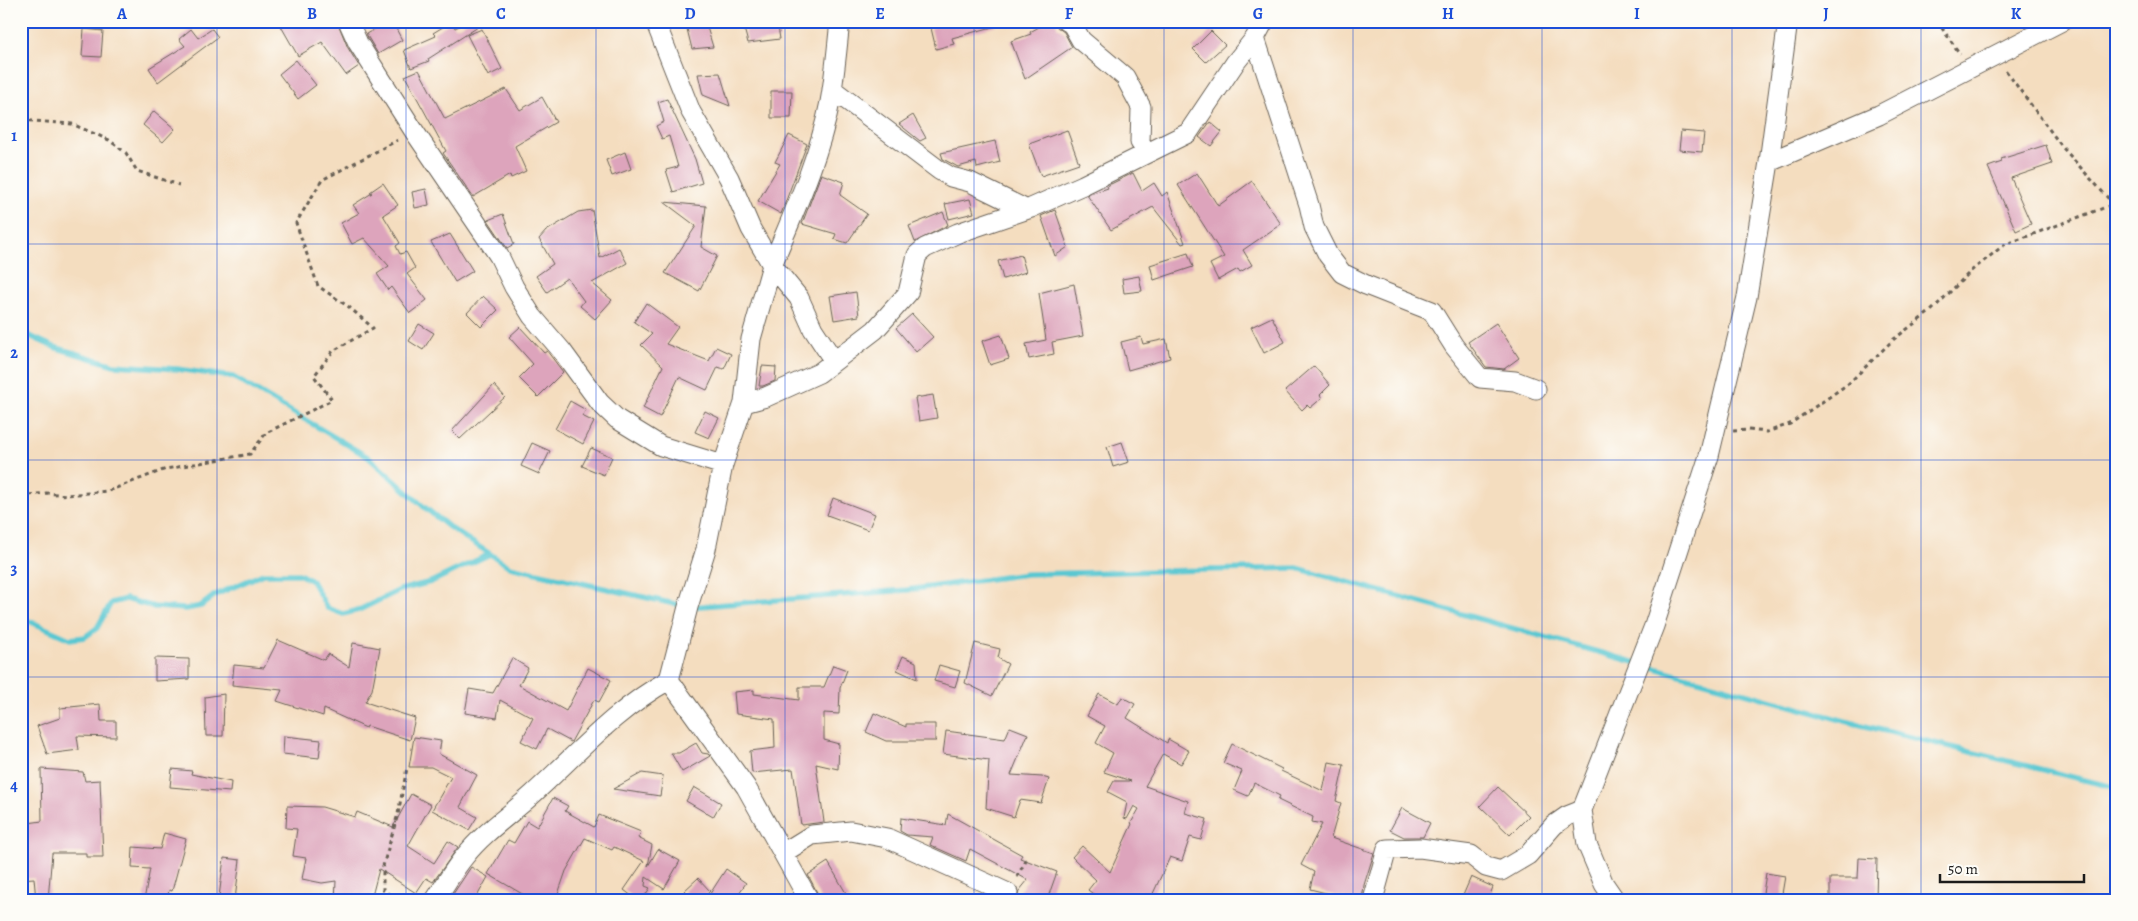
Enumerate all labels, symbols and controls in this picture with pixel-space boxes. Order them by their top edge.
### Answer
text: A [116,3,128,25]
text: B [307,3,317,25]
text: C [496,3,506,25]
text: D [684,3,696,25]
text: E [875,3,885,25]
text: F [1065,3,1074,25]
text: G [1253,3,1263,25]
text: H [1442,3,1454,25]
text: I [1634,3,1640,25]
text: J [1823,3,1829,25]
text: K [2011,3,2022,25]
text: 1 [11,125,17,147]
text: 2 [10,342,18,364]
text: 3 [11,558,18,580]
text: 4 [10,775,18,797]
scale bar [1940,851,2084,883]
text: 50 m [1948,859,1978,879]

